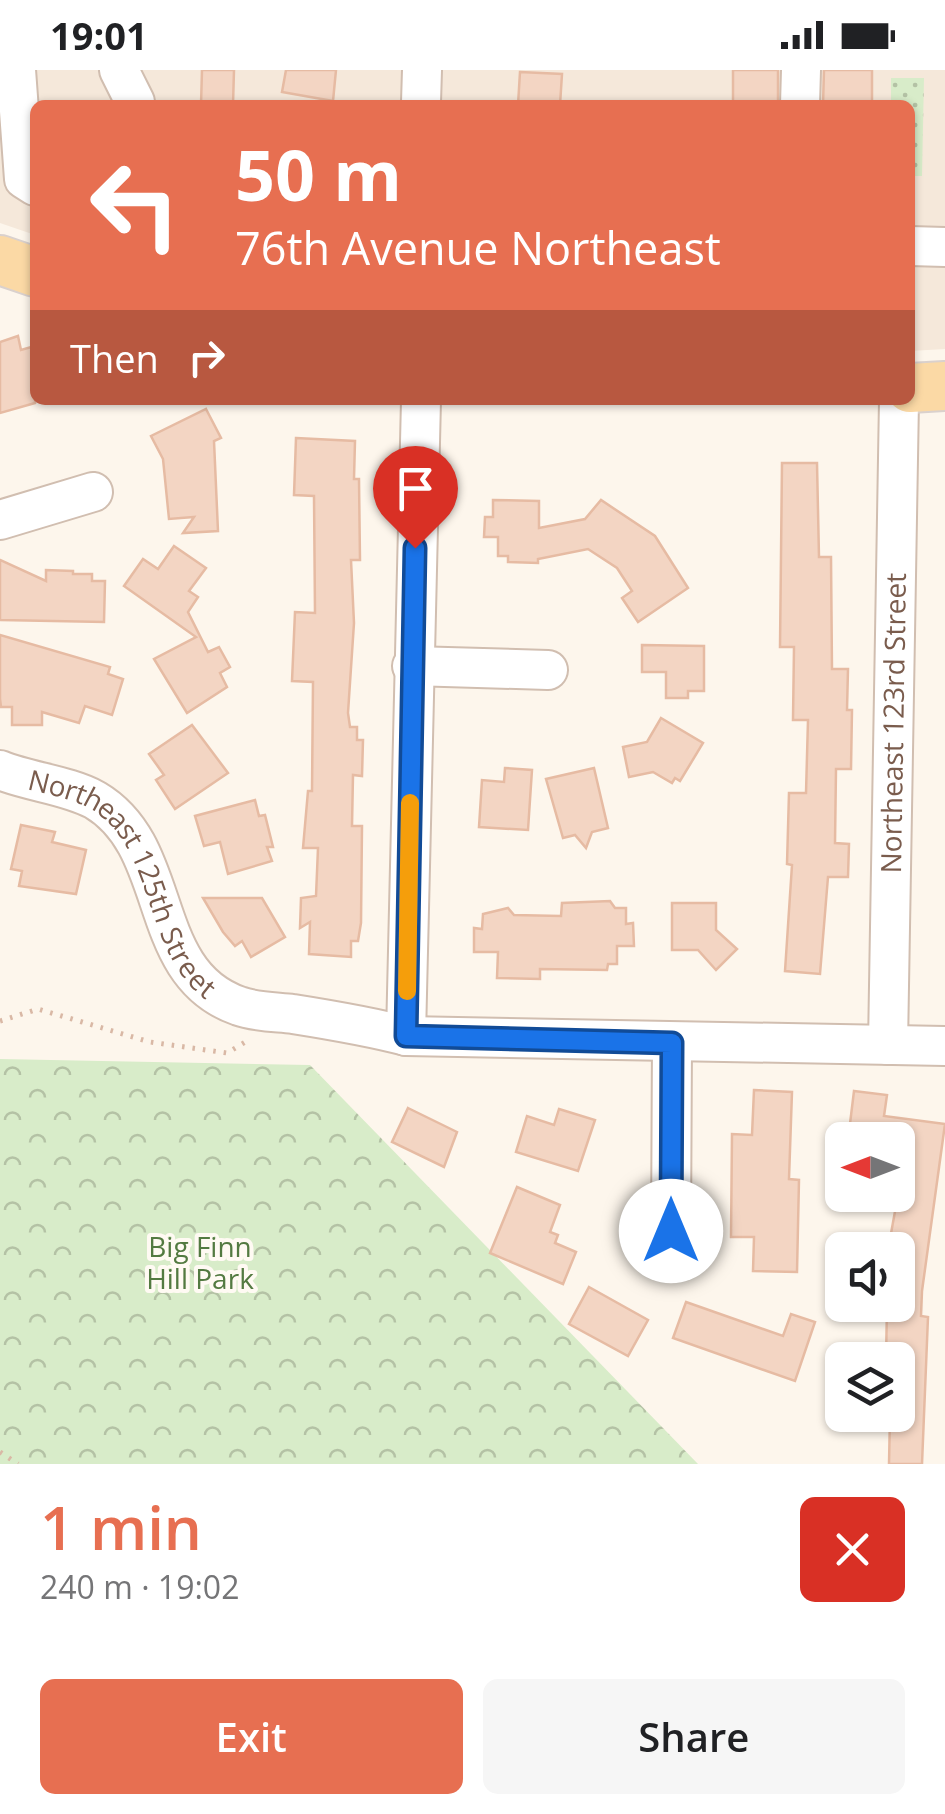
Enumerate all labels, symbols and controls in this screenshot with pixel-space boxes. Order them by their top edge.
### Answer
text: 19:01 [50,9,148,61]
text: 50 m [235,126,402,222]
icon: left [70,140,200,270]
text: 76th Avenue Northeast [235,217,721,278]
icon: right [179,330,234,385]
text: Then [70,332,159,384]
pin [373,446,458,549]
icon: arrive [388,461,443,516]
street label: Northeast 123rd Street [871,572,914,874]
street label: Northeast 125th Street [25,760,225,1006]
north arrow [825,1122,915,1212]
map controls [825,1122,915,1432]
position arrow [619,1179,723,1283]
park label: Big Finn Hill Park [146,1227,254,1297]
button: sound [825,1232,915,1322]
button: layers [825,1342,915,1432]
text: 1 min [40,1486,202,1568]
button: close [800,1497,905,1602]
text: 240 m · 19:02 [40,1565,239,1608]
button: Exit [40,1679,463,1794]
button: Share [483,1679,905,1794]

